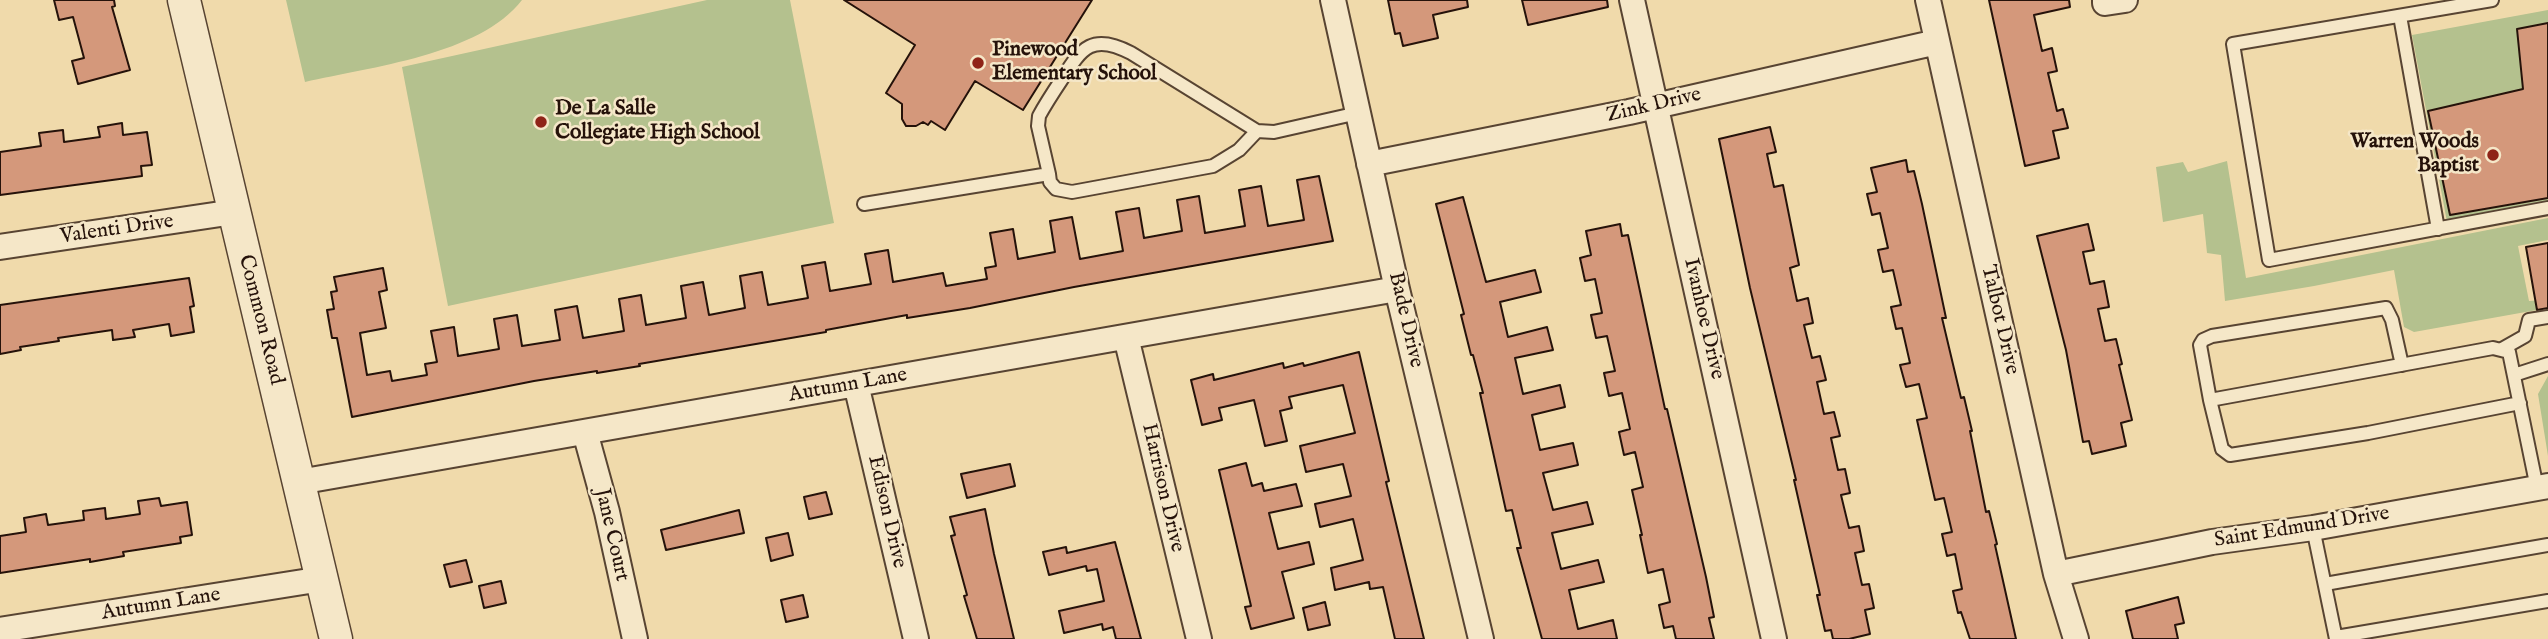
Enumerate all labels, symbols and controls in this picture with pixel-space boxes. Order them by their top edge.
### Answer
place label: Pinewood Elementary School [992,38,1157,88]
marker: Pinewood Elementary School [970,55,986,71]
street label: Zink Drive [1604,83,1704,129]
place label: De La Salle Collegiate High School [555,97,760,147]
marker: De La Salle Collegiate High School [533,114,549,130]
place label: Warren Woods Baptist [2350,130,2479,180]
marker: Warren Woods Baptist [2485,147,2501,163]
street label: Valenti Drive [59,210,175,250]
street label: Common Road [232,252,288,388]
street label: Ivanhoe Drive [1677,256,1729,382]
street label: Talbot Drive [1974,263,2024,377]
street label: Bade Drive [1382,270,1428,370]
street label: Autumn Lane [787,363,909,409]
street label: Harrison Drive [1135,421,1189,555]
street label: Edison Drive [861,453,911,571]
street label: Jane Court [588,486,634,584]
street label: Saint Edmund Drive [2213,502,2391,554]
street label: Autumn Lane [100,583,222,627]

